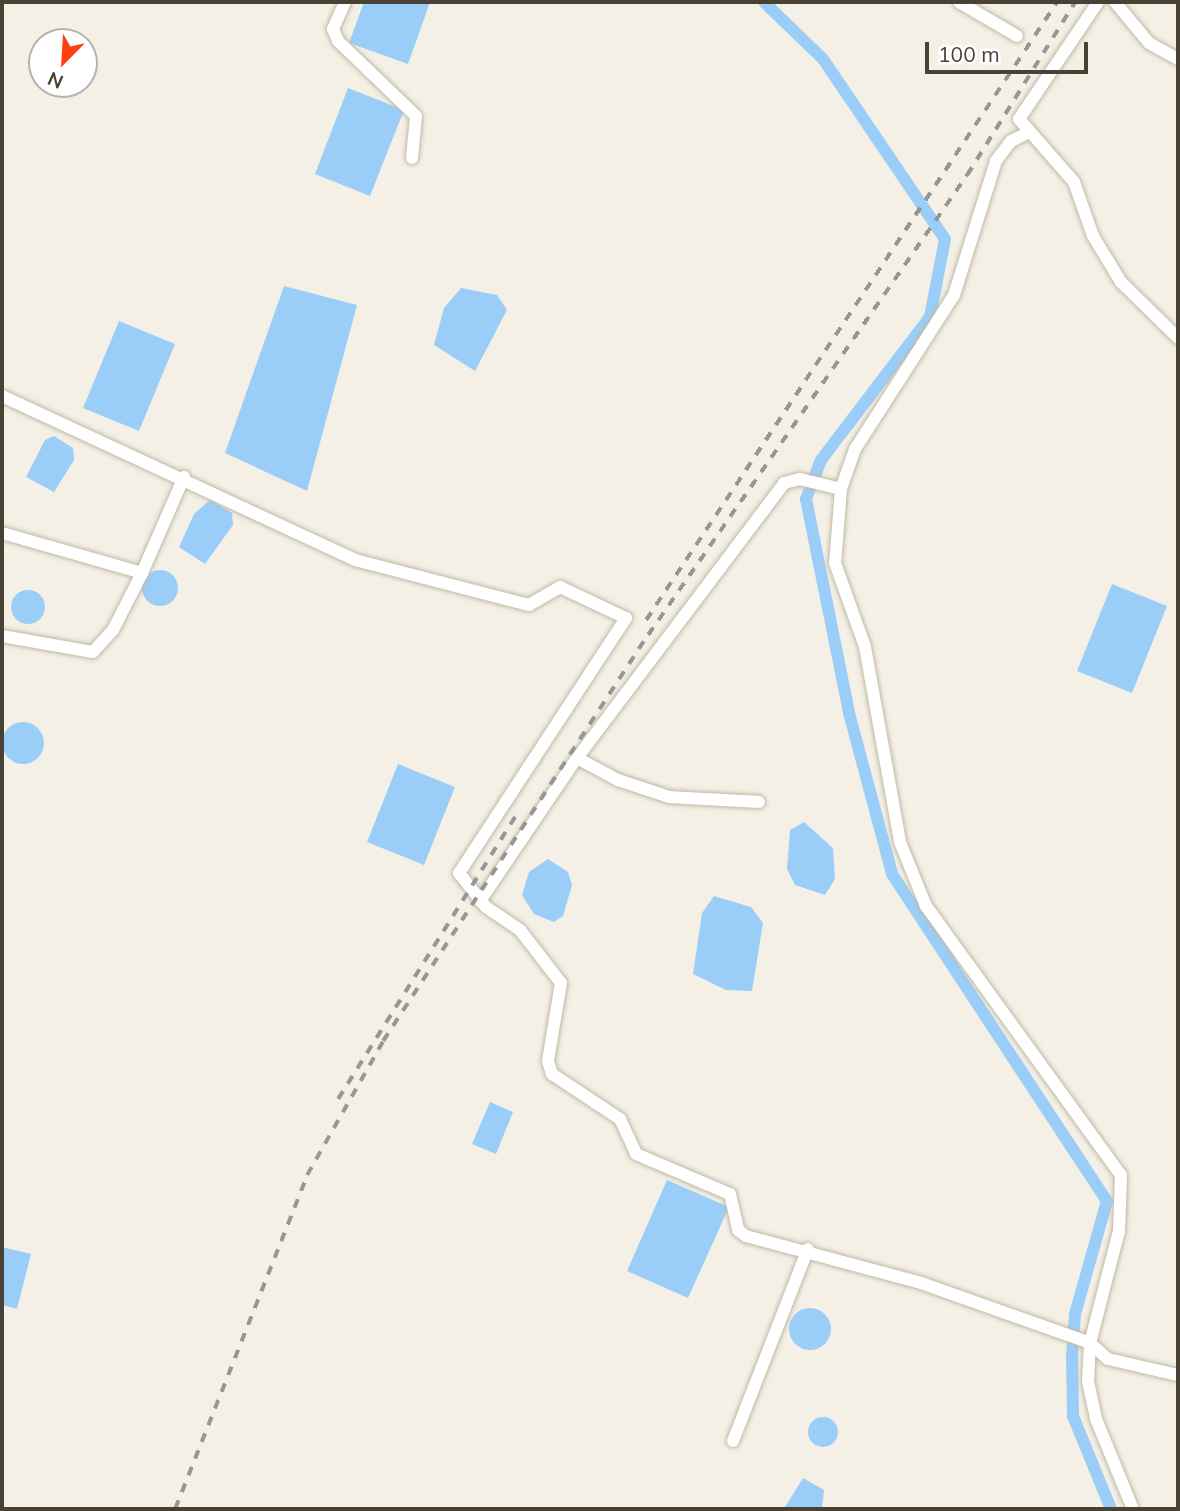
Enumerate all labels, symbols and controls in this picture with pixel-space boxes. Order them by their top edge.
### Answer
north arrow [28,28,98,98]
scale bar [928,28,1091,72]
text: 100 m [938,41,1000,67]
text: N [44,66,67,94]

